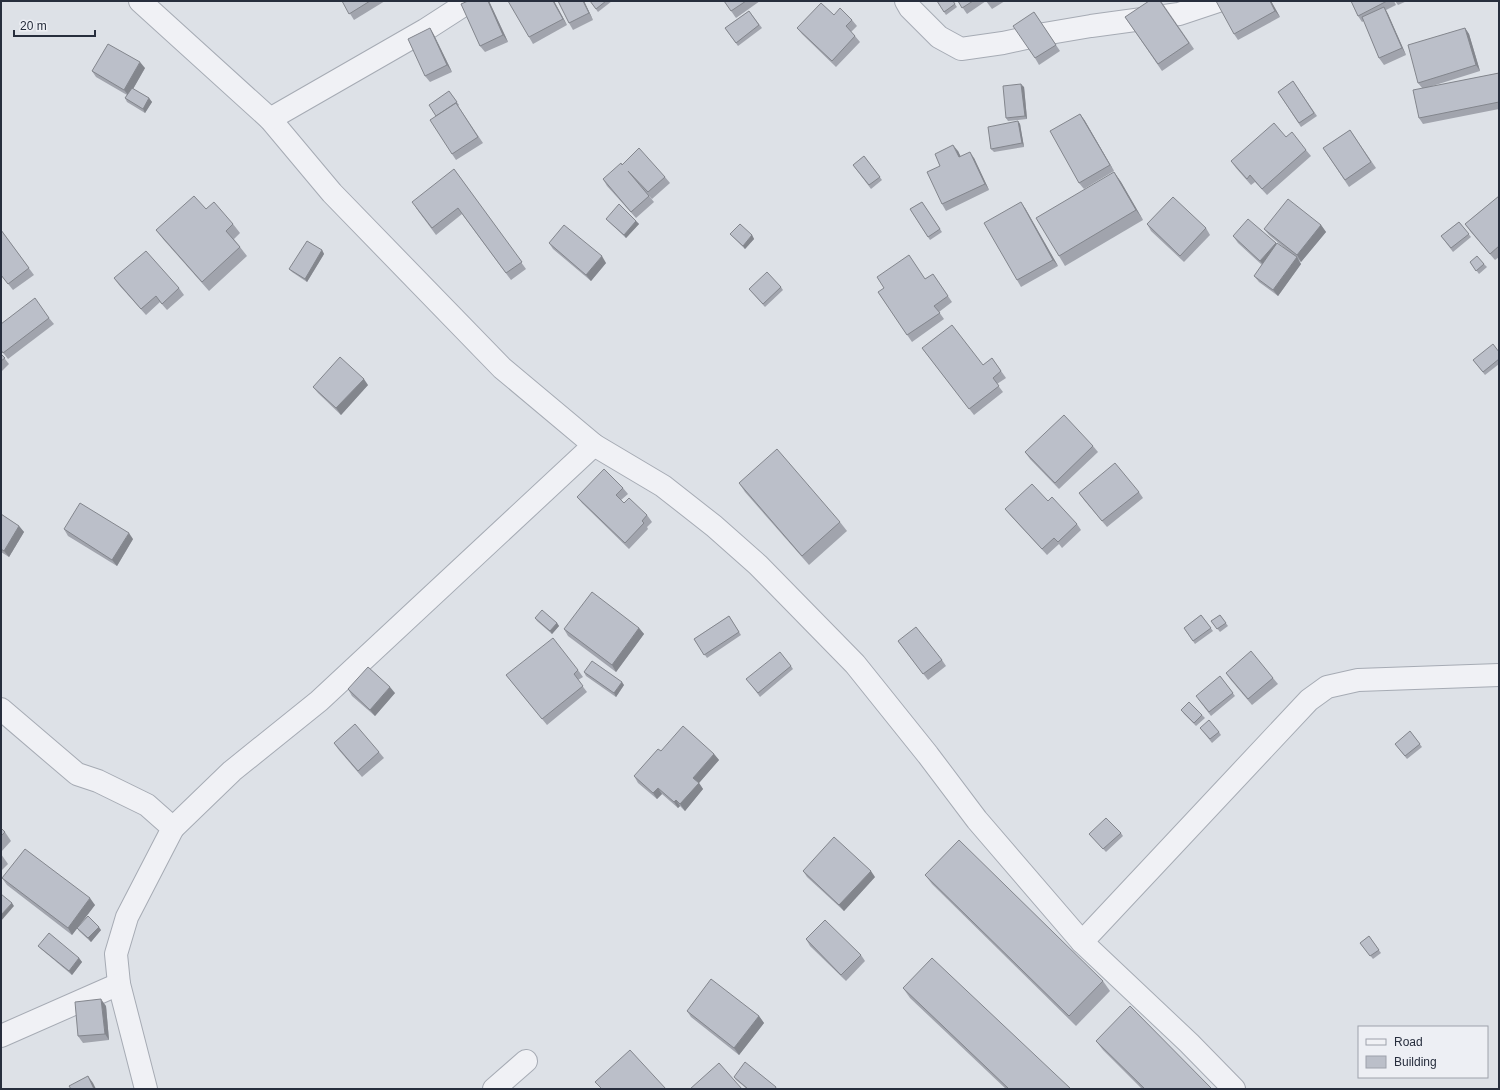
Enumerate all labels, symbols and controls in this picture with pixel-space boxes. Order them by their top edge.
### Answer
scale bar [14,12,95,38]
text: 20 m [20,19,47,33]
legend [1358,1026,1488,1078]
text: Road [1394,1035,1423,1049]
text: Building [1394,1055,1437,1069]

